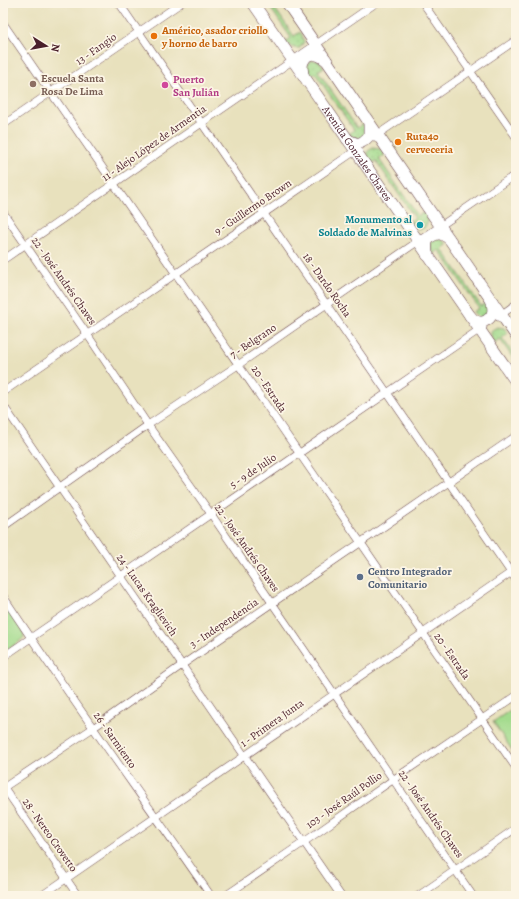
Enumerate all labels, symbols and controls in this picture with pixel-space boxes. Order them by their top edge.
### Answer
place label: Américo, asador criollo y horno de barro [161,23,268,51]
north arrow [26,26,66,66]
street label: 13 - Fangio [73,29,120,69]
marker: Américo, asador criollo y horno de barro [149,31,159,41]
text: N [47,42,63,53]
place label: Escuela Santa Rosa De Lima [41,71,105,99]
place label: Puerto San Julián [173,72,219,100]
marker: Escuela Santa Rosa De Lima [28,79,38,89]
marker: Puerto San Julián [160,80,170,90]
street label: 11 - Alejo López de Armentia [99,101,210,185]
street label: Avenida Gonzales Chaves [318,102,396,204]
place label: Ruta40 cerveceria [406,129,454,157]
marker: Ruta40 cerveceria [393,137,403,147]
street label: 9 - Guillermo Brown [211,176,295,238]
place label: Monumento al Soldado de Malvinas [318,212,413,240]
marker: Monumento al Soldado de Malvinas [415,220,425,230]
street label: 22 - José Andrés Chaves [28,234,100,328]
street label: 18 - Dardo Rocha [299,250,355,321]
street label: 7 - Belgrano [227,320,280,362]
street label: 20 - Estrada [248,362,291,416]
street label: 5 - 9 de Julio [227,450,280,492]
street label: 22 - José Andrés Chaves [211,501,283,595]
street label: 24 - Lucas Kraglievich [113,551,181,639]
place label: Centro Integrador Comunitario [368,564,452,592]
marker: Centro Integrador Comunitario [355,572,365,582]
street label: 3 - Independencia [187,594,262,652]
street label: 20 - Estrada [430,630,474,683]
street label: 1 - Primera Junta [237,695,308,751]
street label: 26 - Sarmiento [90,709,140,772]
street label: 22 - José Andrés Chaves [395,767,467,861]
street label: 103 - José Raúl Pollio [303,768,386,832]
street label: 28 - Nereo Crovetto [19,795,81,875]

